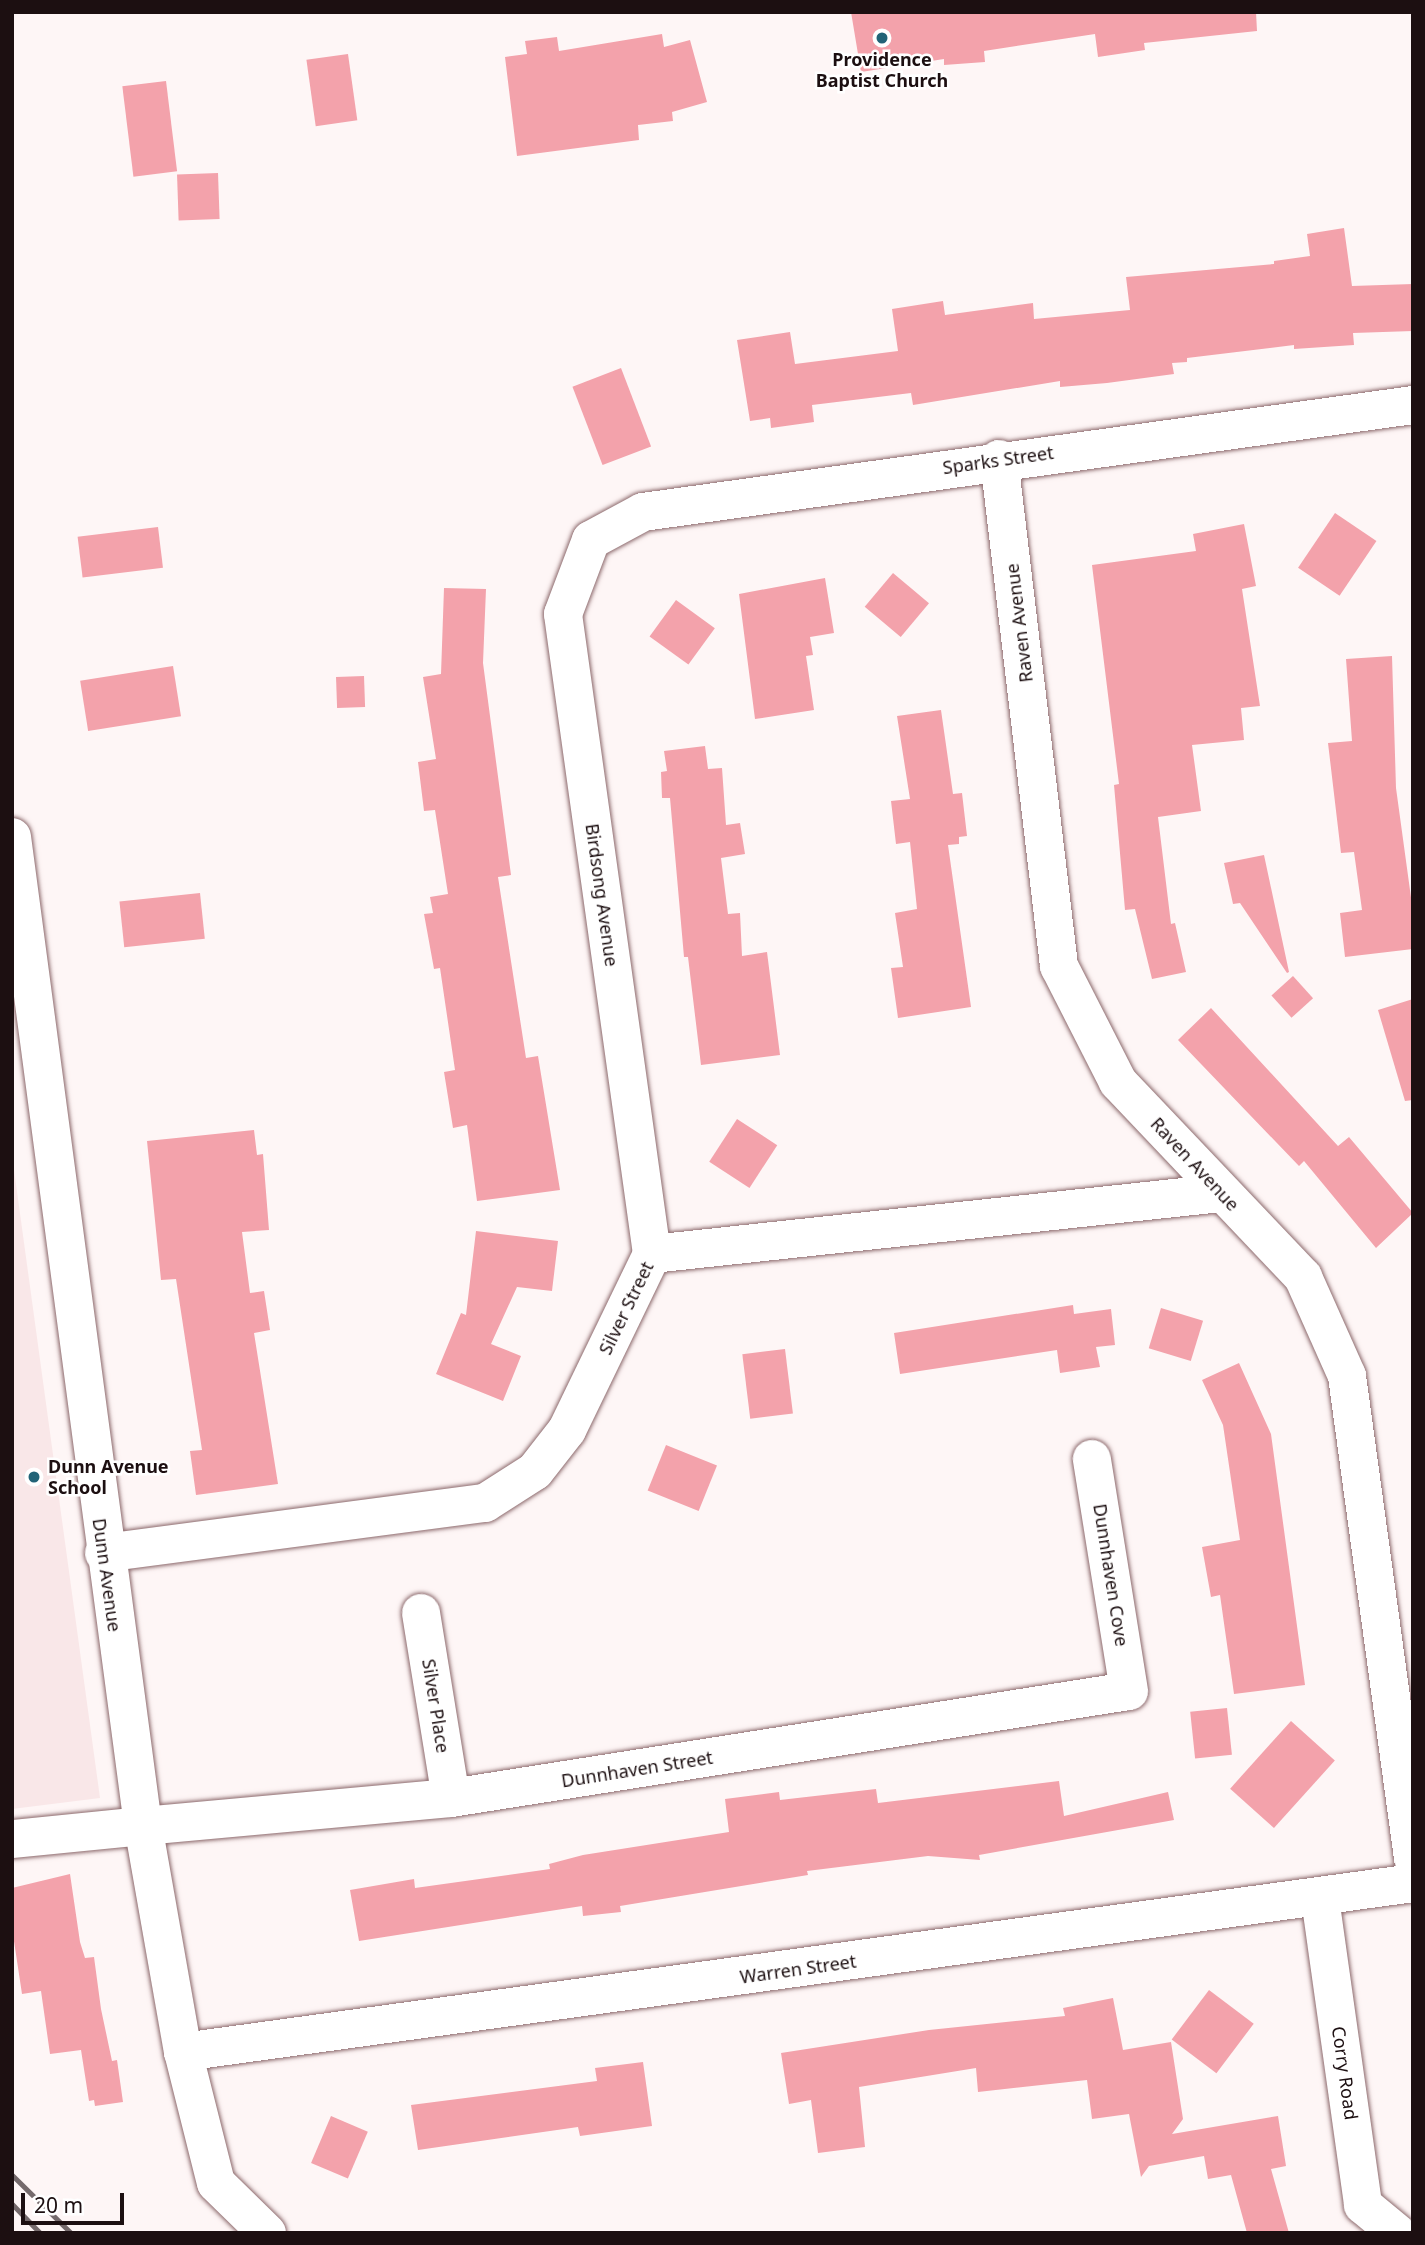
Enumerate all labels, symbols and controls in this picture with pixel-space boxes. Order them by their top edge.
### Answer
marker: Providence Baptist Church [874,30,890,46]
place label: Providence Baptist Church [816,49,948,92]
street label: Sparks Street [941,442,1055,478]
street label: Raven Avenue [1001,562,1037,684]
street label: Birdsong Avenue [581,822,623,968]
street label: Raven Avenue [1146,1113,1244,1215]
street label: Silver Street [594,1258,658,1358]
place label: Dunn Avenue School [48,1456,169,1498]
marker: Dunn Avenue School [26,1469,42,1485]
street label: Dunnhaven Cove [1089,1502,1133,1648]
street label: Dunn Avenue [88,1517,126,1633]
street label: Silver Place [418,1657,454,1755]
street label: Dunnhaven Street [560,1746,714,1792]
street label: Warren Street [738,1950,858,1988]
street label: Corry Road [1328,2025,1362,2121]
scale bar [24,2178,128,2222]
text: 20 m [34,2191,83,2219]

